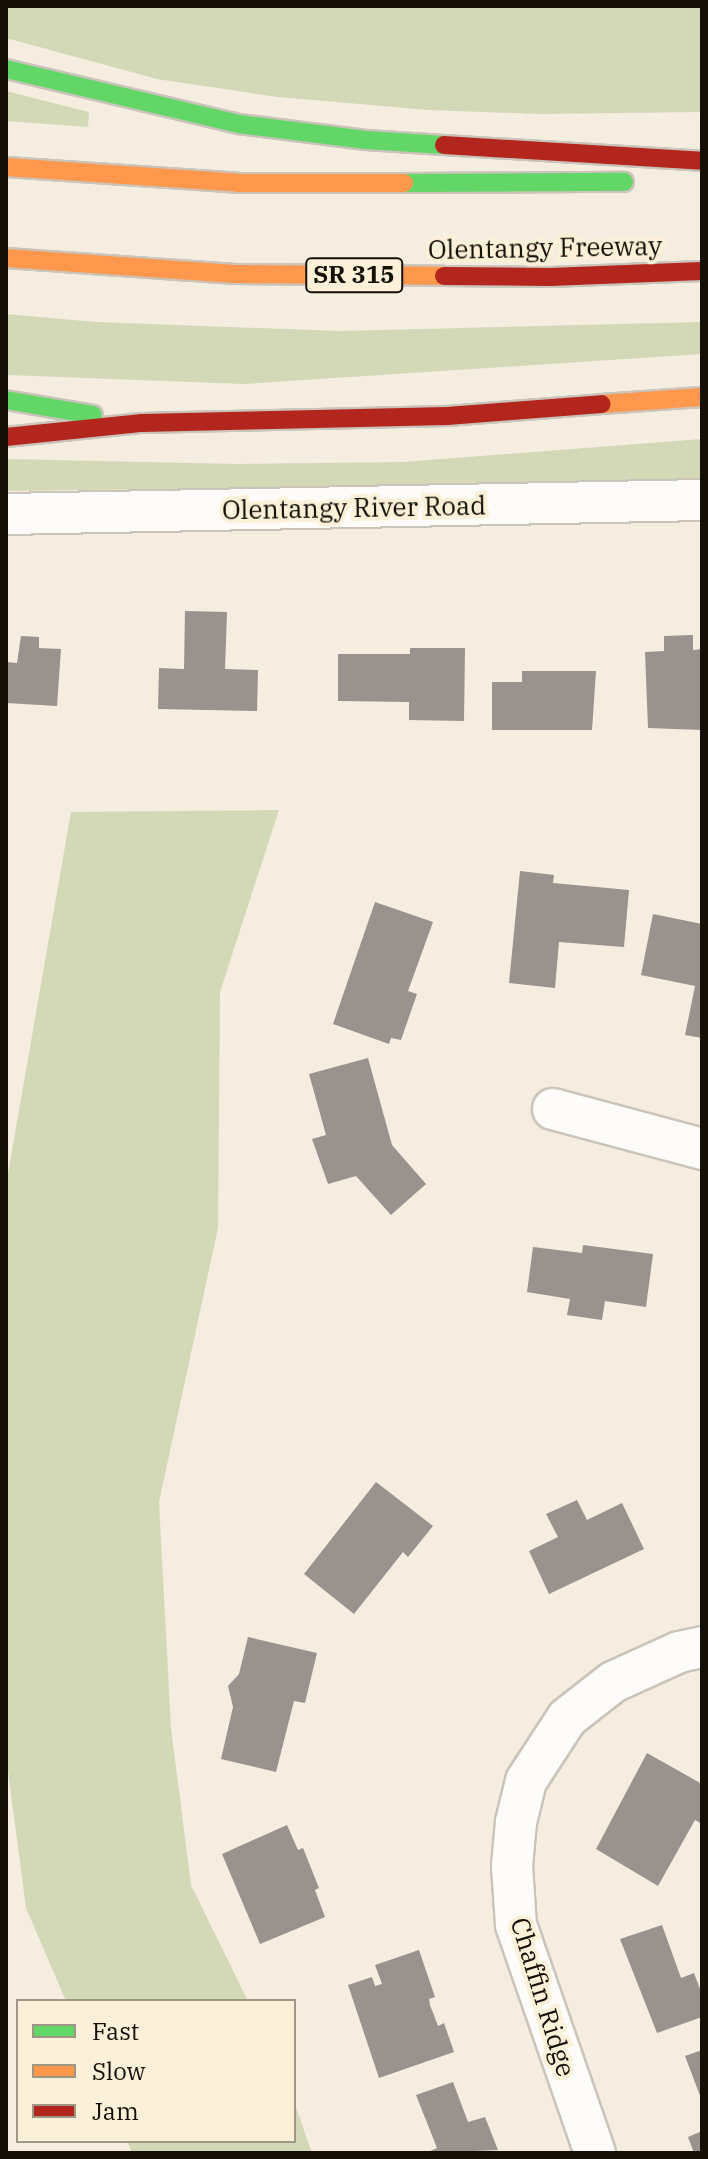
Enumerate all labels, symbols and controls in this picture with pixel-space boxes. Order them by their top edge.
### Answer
street label: Olentangy Freeway [428,230,662,266]
road number: SR 315 [304,255,404,295]
street label: Olentangy River Road [222,490,486,526]
street label: Chaffin Ridge [504,1914,582,2080]
legend [16,1999,296,2143]
text: Fast [92,2015,139,2047]
text: Slow [92,2055,145,2087]
text: Jam [92,2095,139,2127]

